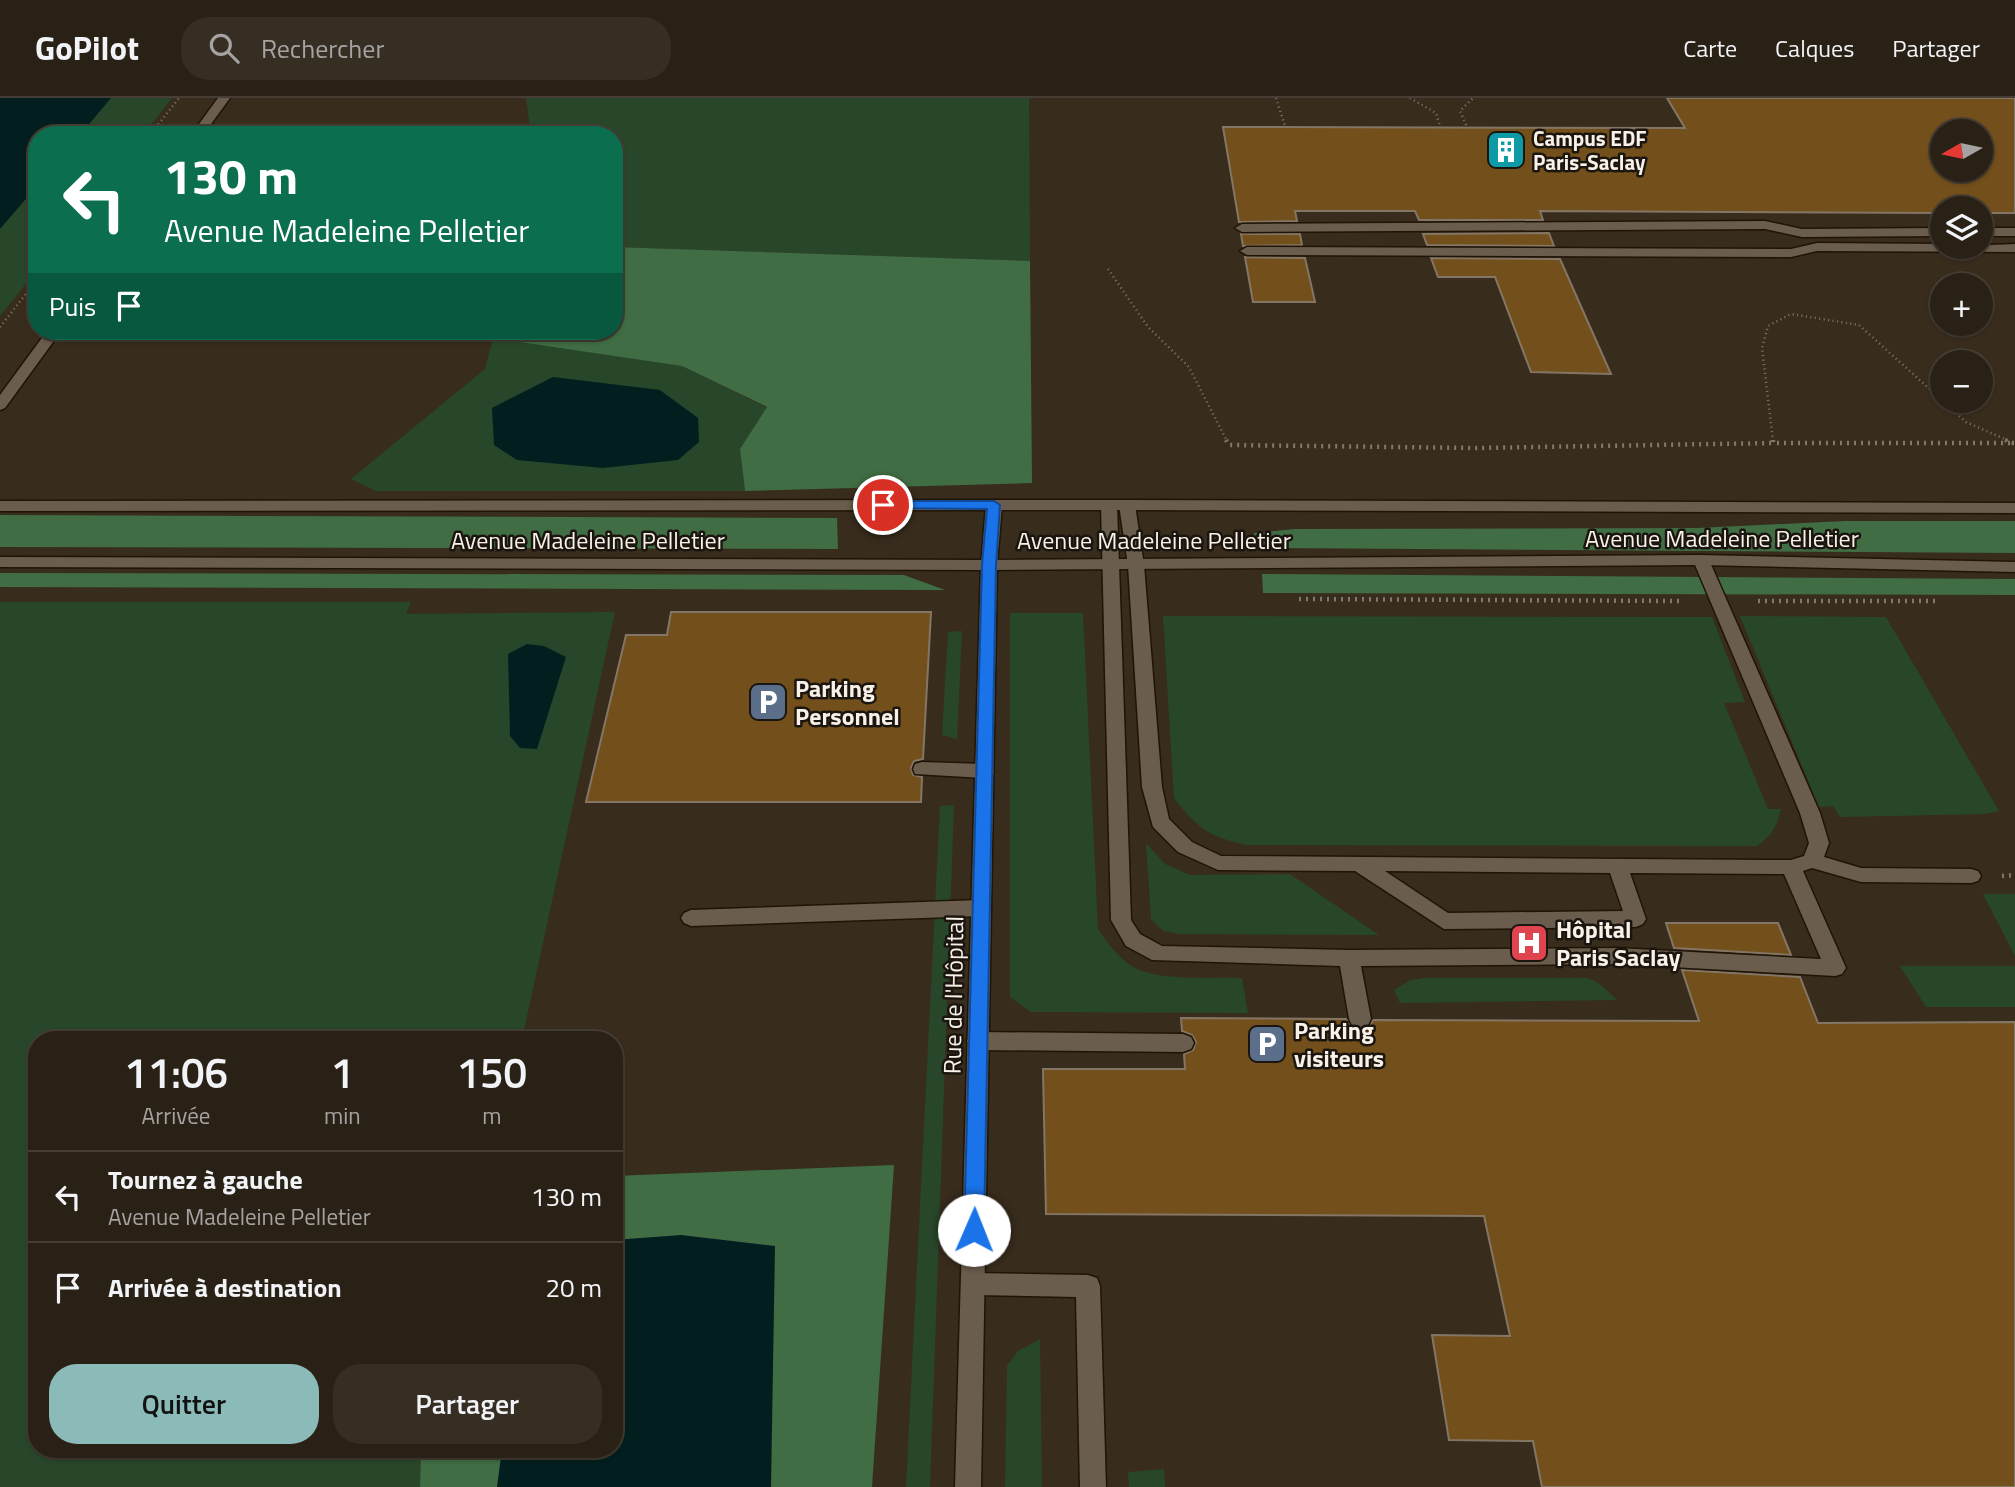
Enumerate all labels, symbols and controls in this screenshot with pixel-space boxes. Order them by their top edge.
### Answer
search box [181,17,671,80]
text: GoPilot [35,23,139,73]
icon: search [205,29,243,67]
text: Rechercher [261,29,384,68]
text: Carte [1683,30,1737,66]
text: Calques [1775,30,1854,66]
text: Partager [1892,30,1980,66]
north arrow [1930,119,1993,182]
map controls [1930,119,1993,413]
place label: Campus EDF Paris-Saclay [1533,122,1647,178]
building icon: Campus EDF Paris-Saclay [1485,129,1527,171]
text: 130 m [164,138,298,213]
icon: left [49,154,140,245]
button: layers [1930,196,1993,259]
text: Avenue Madeleine Pelletier [164,206,529,254]
button: + [1930,273,1993,336]
text: Puis [49,287,96,326]
icon: arrive [110,287,148,325]
button: − [1930,350,1993,413]
pin [853,475,913,535]
icon: arrive [864,486,902,524]
street label: Avenue Madeleine Pelletier [1585,520,1859,556]
street label: Avenue Madeleine Pelletier [451,522,725,558]
street label: Avenue Madeleine Pelletier [1017,522,1291,558]
place label: Parking Personnel [795,670,900,734]
parking icon: Parking Personnel [747,681,789,723]
place label: Hôpital Paris Saclay [1556,911,1681,975]
street label: Rue de l'Hôpital [934,916,972,1074]
hospital icon: Hôpital Paris Saclay [1508,922,1550,964]
place label: Parking visiteurs [1294,1012,1384,1076]
parking icon: Parking visiteurs [1246,1023,1288,1065]
text: 11:06 [124,1040,228,1104]
text: 1 [331,1040,354,1104]
text: 150 [457,1040,527,1104]
text: Arrivée [142,1098,210,1133]
text: min [324,1098,361,1133]
text: m [482,1098,501,1133]
text: Tournez à gauche [108,1160,303,1199]
text: 130 m [531,1177,602,1216]
icon: left [49,1178,87,1216]
position arrow [937,1193,1011,1267]
text: Avenue Madeleine Pelletier [108,1199,371,1234]
text: Arrivée à destination [108,1268,342,1307]
text: 20 m [545,1268,602,1307]
icon: arrive [49,1269,87,1307]
button: Quitter [49,1364,319,1444]
button: Partager [333,1364,602,1444]

